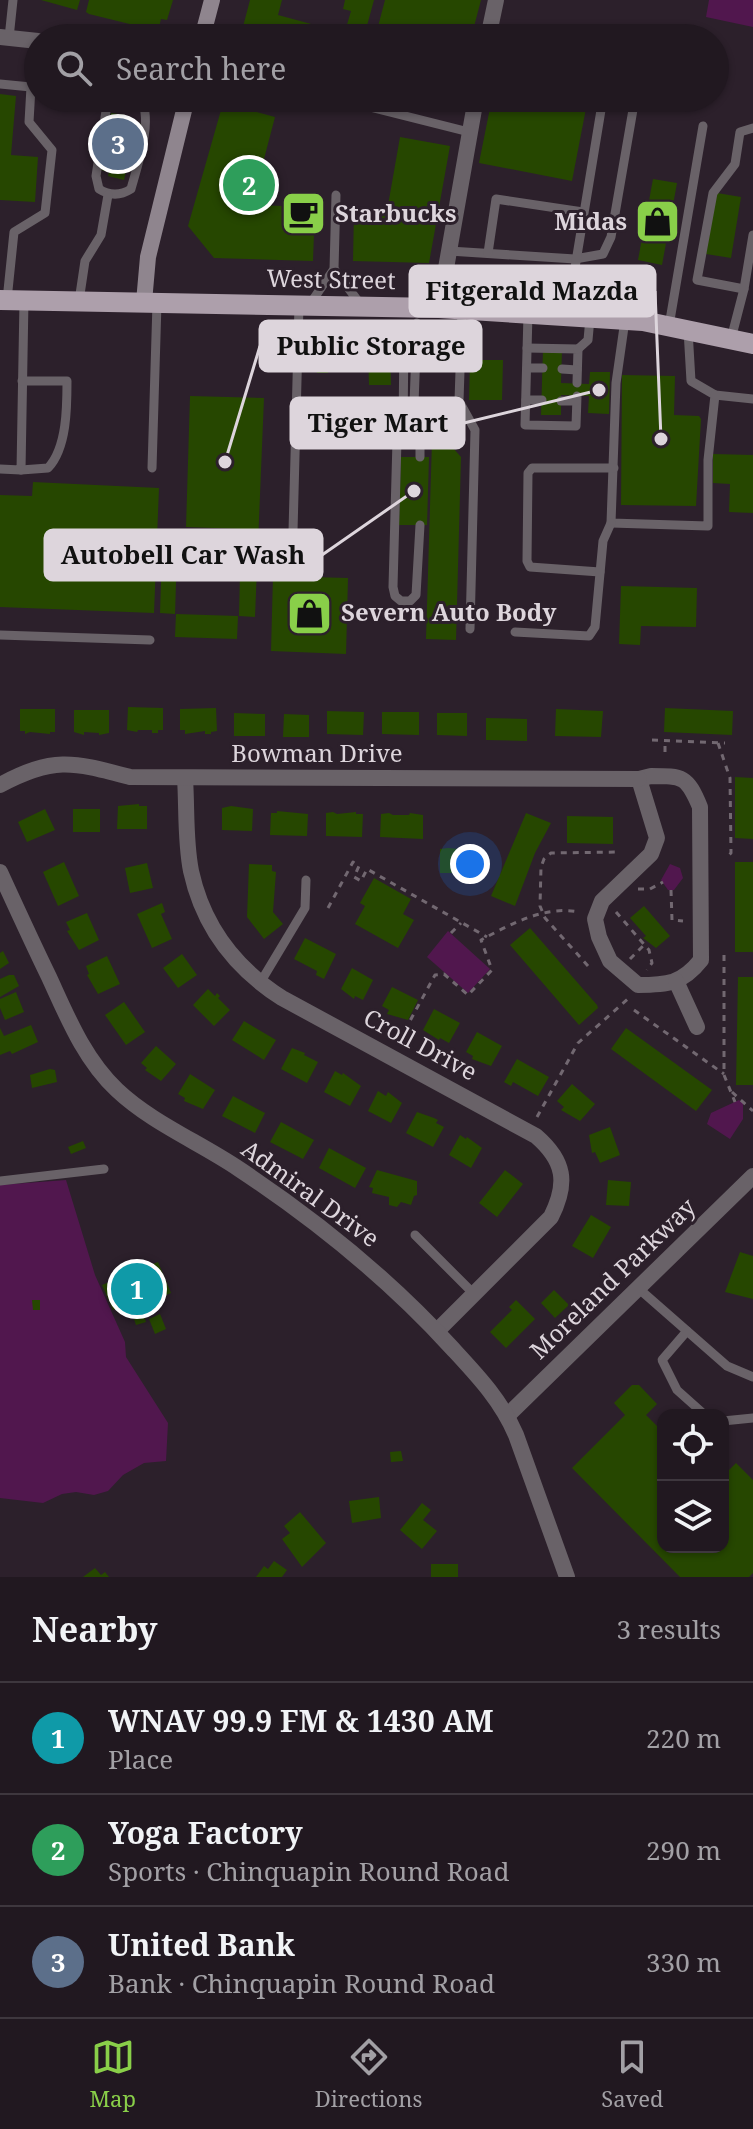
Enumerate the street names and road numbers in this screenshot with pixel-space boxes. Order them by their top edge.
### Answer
street label: West Street [266,261,396,296]
street label: Bowman Drive [231,736,403,769]
street label: Croll Drive [358,1000,483,1087]
street label: Admiral Drive [235,1132,386,1254]
street label: Moreland Parkway [522,1190,702,1366]

